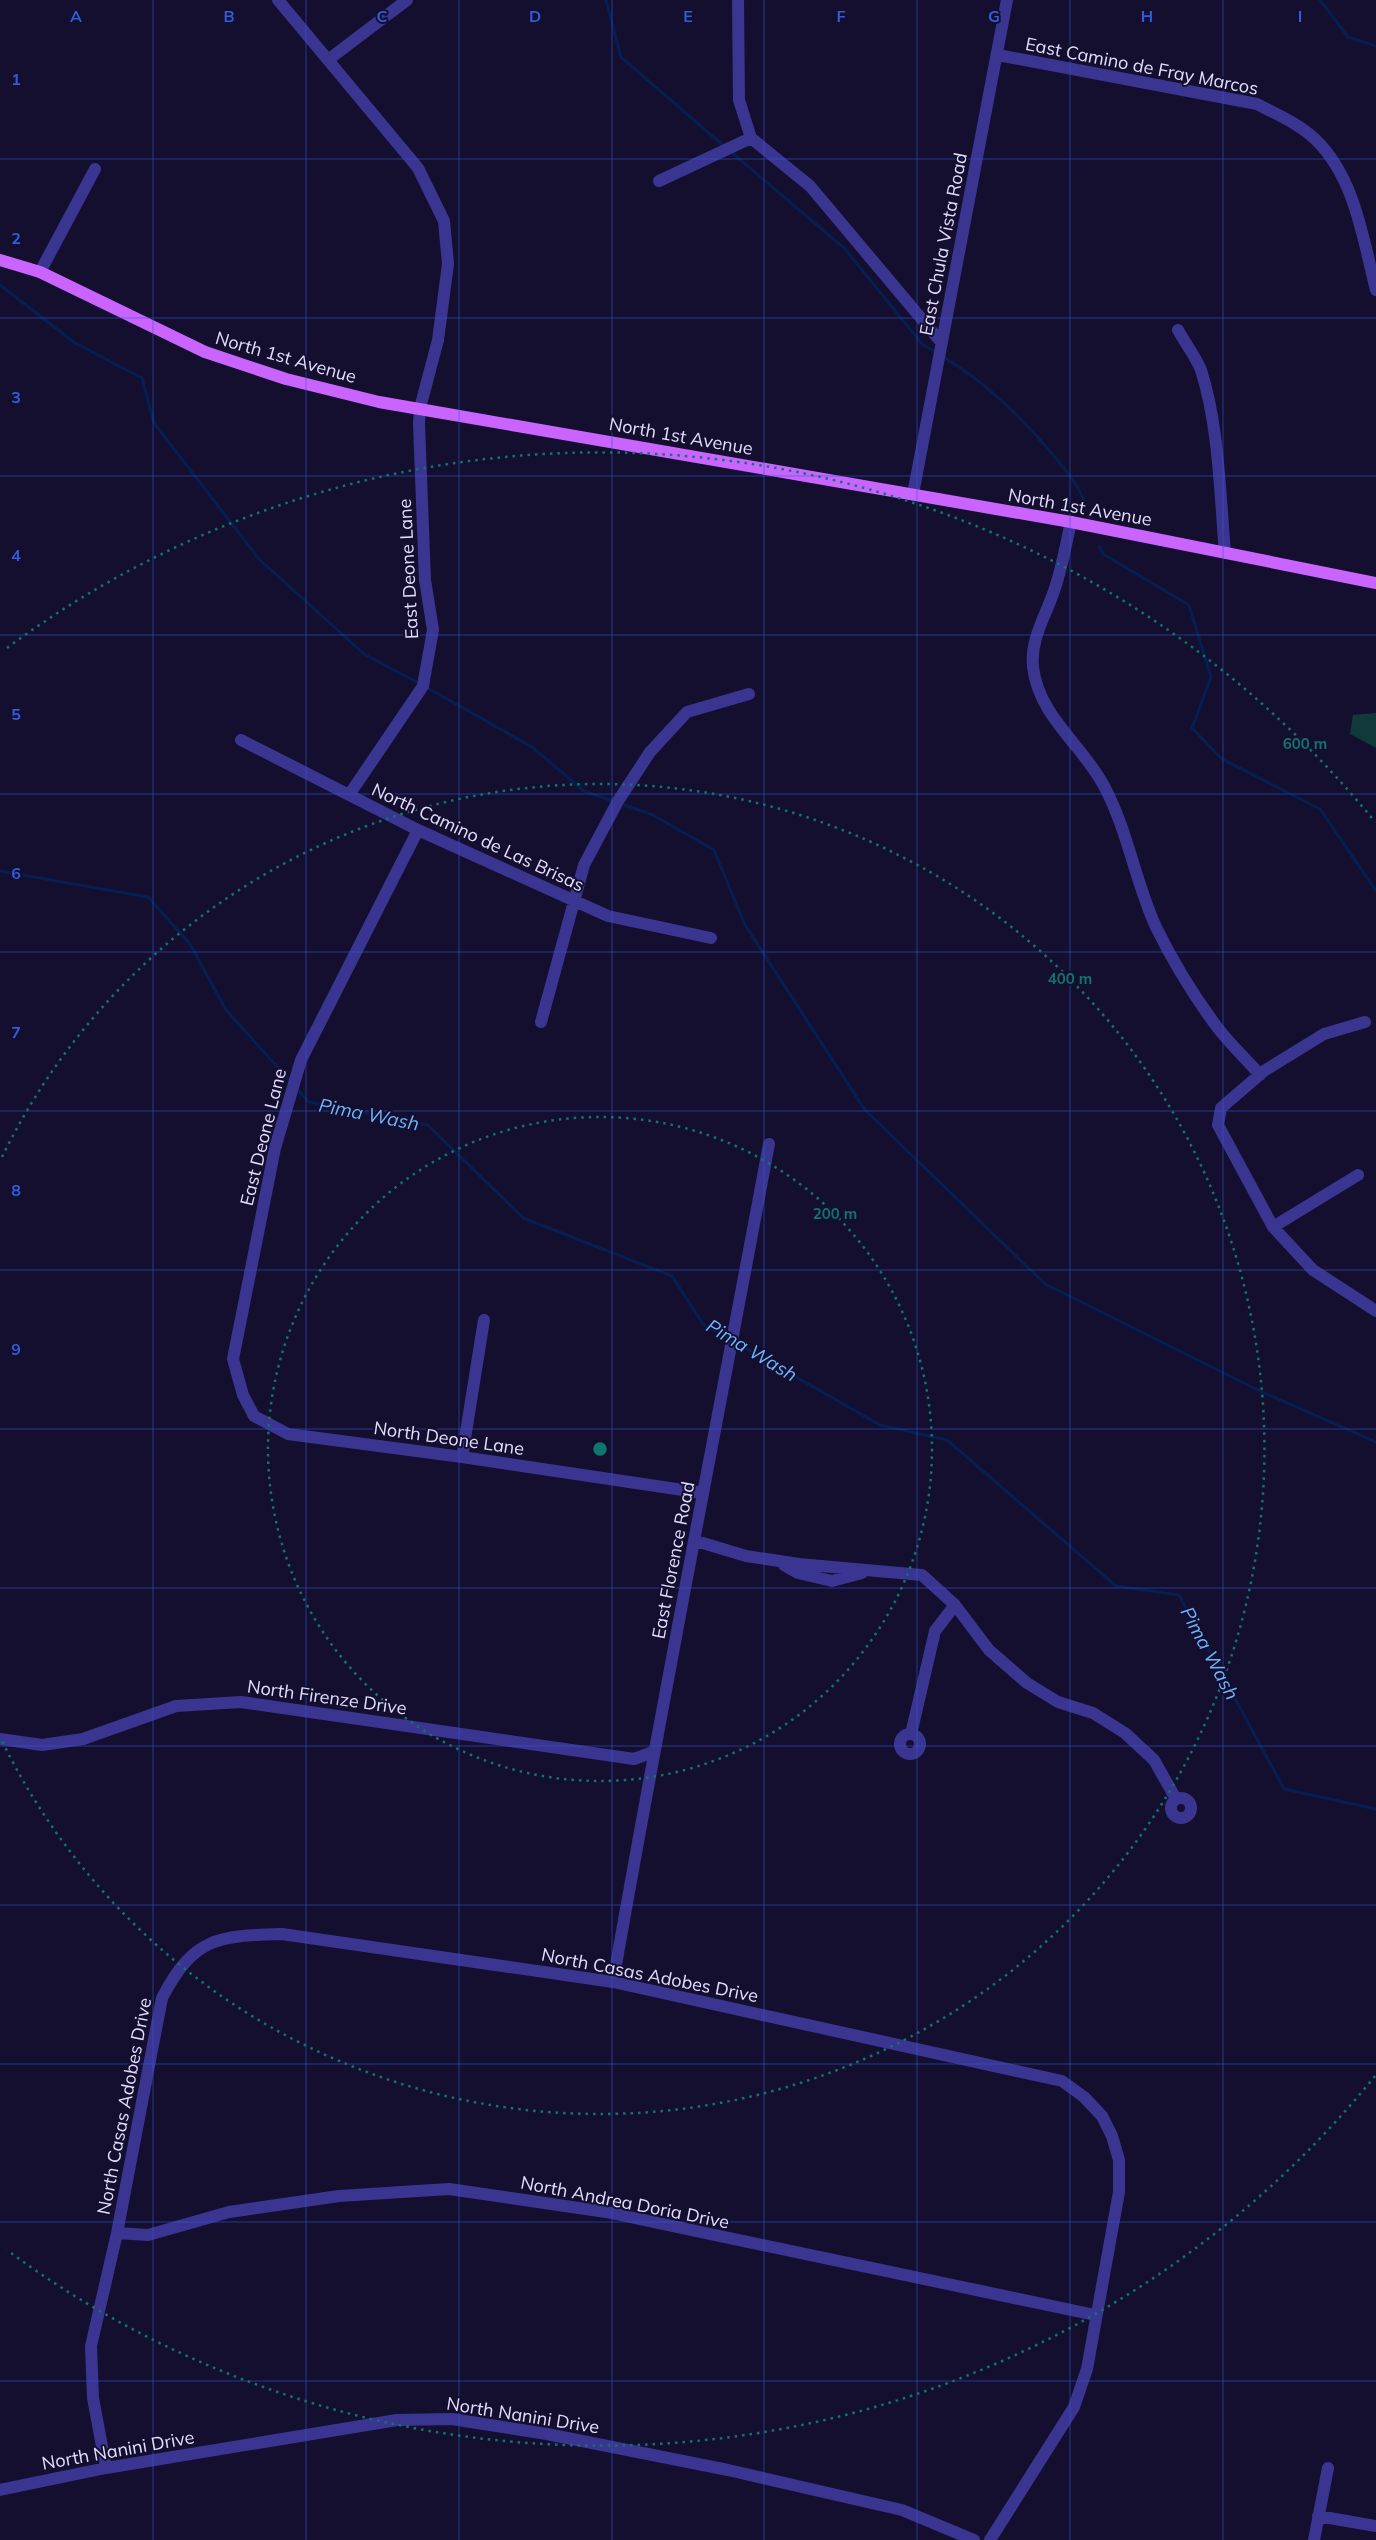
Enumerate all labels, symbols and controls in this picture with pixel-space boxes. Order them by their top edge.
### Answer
text: A [70,6,82,26]
text: B [223,6,235,26]
text: C [377,6,388,26]
text: D [529,6,541,26]
text: E [683,6,693,26]
text: F [836,6,846,26]
text: G [988,6,1000,26]
text: H [1141,6,1153,26]
text: I [1298,6,1302,26]
street label: East Camino de Fray Marcos [1024,32,1260,100]
text: 1 [11,69,21,89]
street label: East Chula Vista Road [914,151,972,337]
text: 2 [11,228,21,248]
street label: North 1st Avenue [213,326,359,388]
text: 3 [11,387,21,407]
street label: North 1st Avenue [607,412,755,460]
street label: North 1st Avenue [1006,483,1154,531]
street label: East Deone Lane [393,498,423,640]
text: 4 [11,545,21,565]
text: 5 [11,704,21,724]
text: 600 m [1283,734,1327,753]
street label: North Camino de Las Brisas [368,778,588,896]
text: 6 [11,863,21,883]
text: 400 m [1048,969,1092,988]
text: 7 [11,1022,21,1042]
street label: East Deone Lane [235,1066,291,1208]
water label: Pima Wash [317,1092,421,1136]
text: 8 [11,1180,21,1200]
text: 200 m [813,1204,857,1223]
water label: Pima Wash [702,1313,802,1387]
text: 9 [11,1339,21,1359]
street label: North Deone Lane [372,1416,526,1460]
centre of rings [591,1440,609,1458]
street label: East Florence Road [646,1479,700,1641]
water label: Pima Wash [1175,1602,1245,1704]
street label: North Firenze Drive [246,1674,408,1720]
street label: North Casas Adobes Drive [540,1943,760,2007]
street label: North Casas Adobes Drive [92,1996,156,2216]
street label: North Andrea Doria Drive [519,2170,731,2234]
street label: North Nanini Drive [445,2392,601,2438]
street label: North Nanini Drive [40,2425,196,2475]

